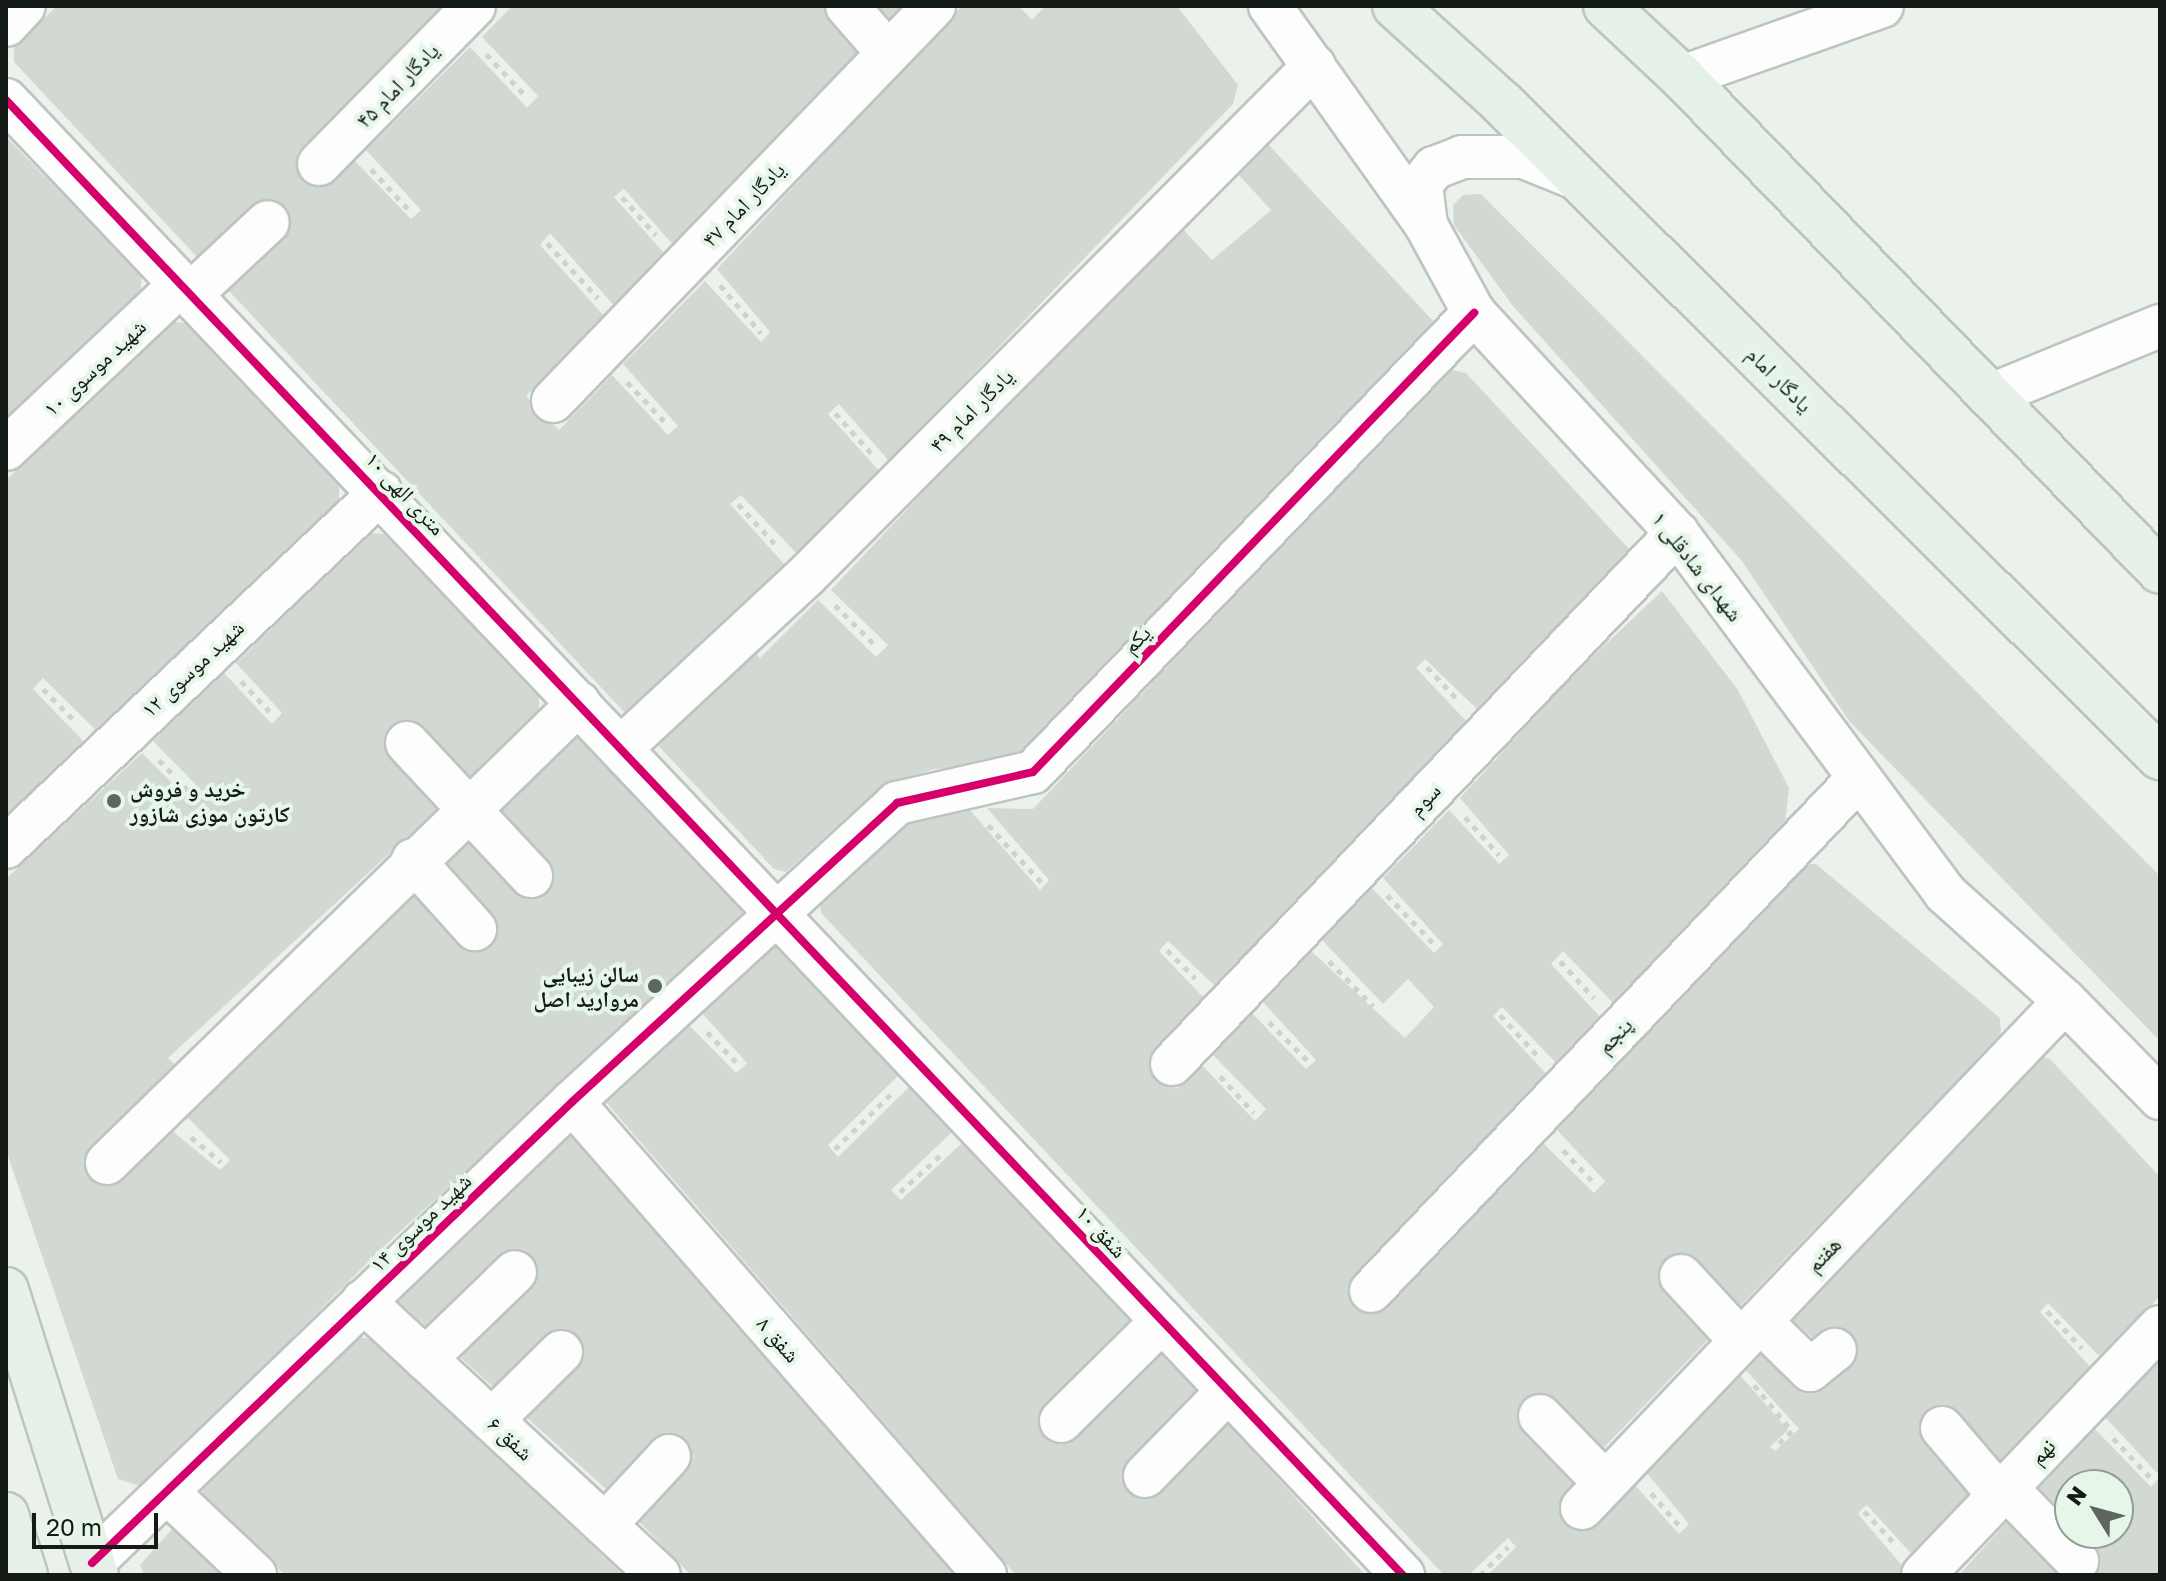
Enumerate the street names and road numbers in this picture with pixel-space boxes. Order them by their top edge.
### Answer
street label: یادگار امام ۴۵ [350,37,444,133]
street label: یادگار امام ۴۷ [696,156,790,252]
street label: شهید موسوی ۱۰ [37,313,151,421]
street label: یادگار امام [1741,340,1819,418]
street label: یادگار امام ۴۹ [924,363,1018,457]
street label: ۱۰ متری الهی [361,446,451,540]
street label: شهدای شادقلی ۱ [1647,506,1749,626]
street label: شهید موسوی ۱۲ [135,614,249,722]
street label: یکم [1116,619,1156,659]
street label: سوم [1402,777,1446,821]
street label: پنجم [1591,1011,1637,1059]
street label: شهید موسوی ۱۴ [364,1167,476,1277]
street label: شفق ۱۰ [1071,1199,1133,1263]
street label: هفتم [1800,1231,1846,1277]
street label: شفق ۸ [752,1311,806,1367]
street label: شفق ۶ [483,1410,539,1466]
street label: نهم [2023,1432,2061,1470]

